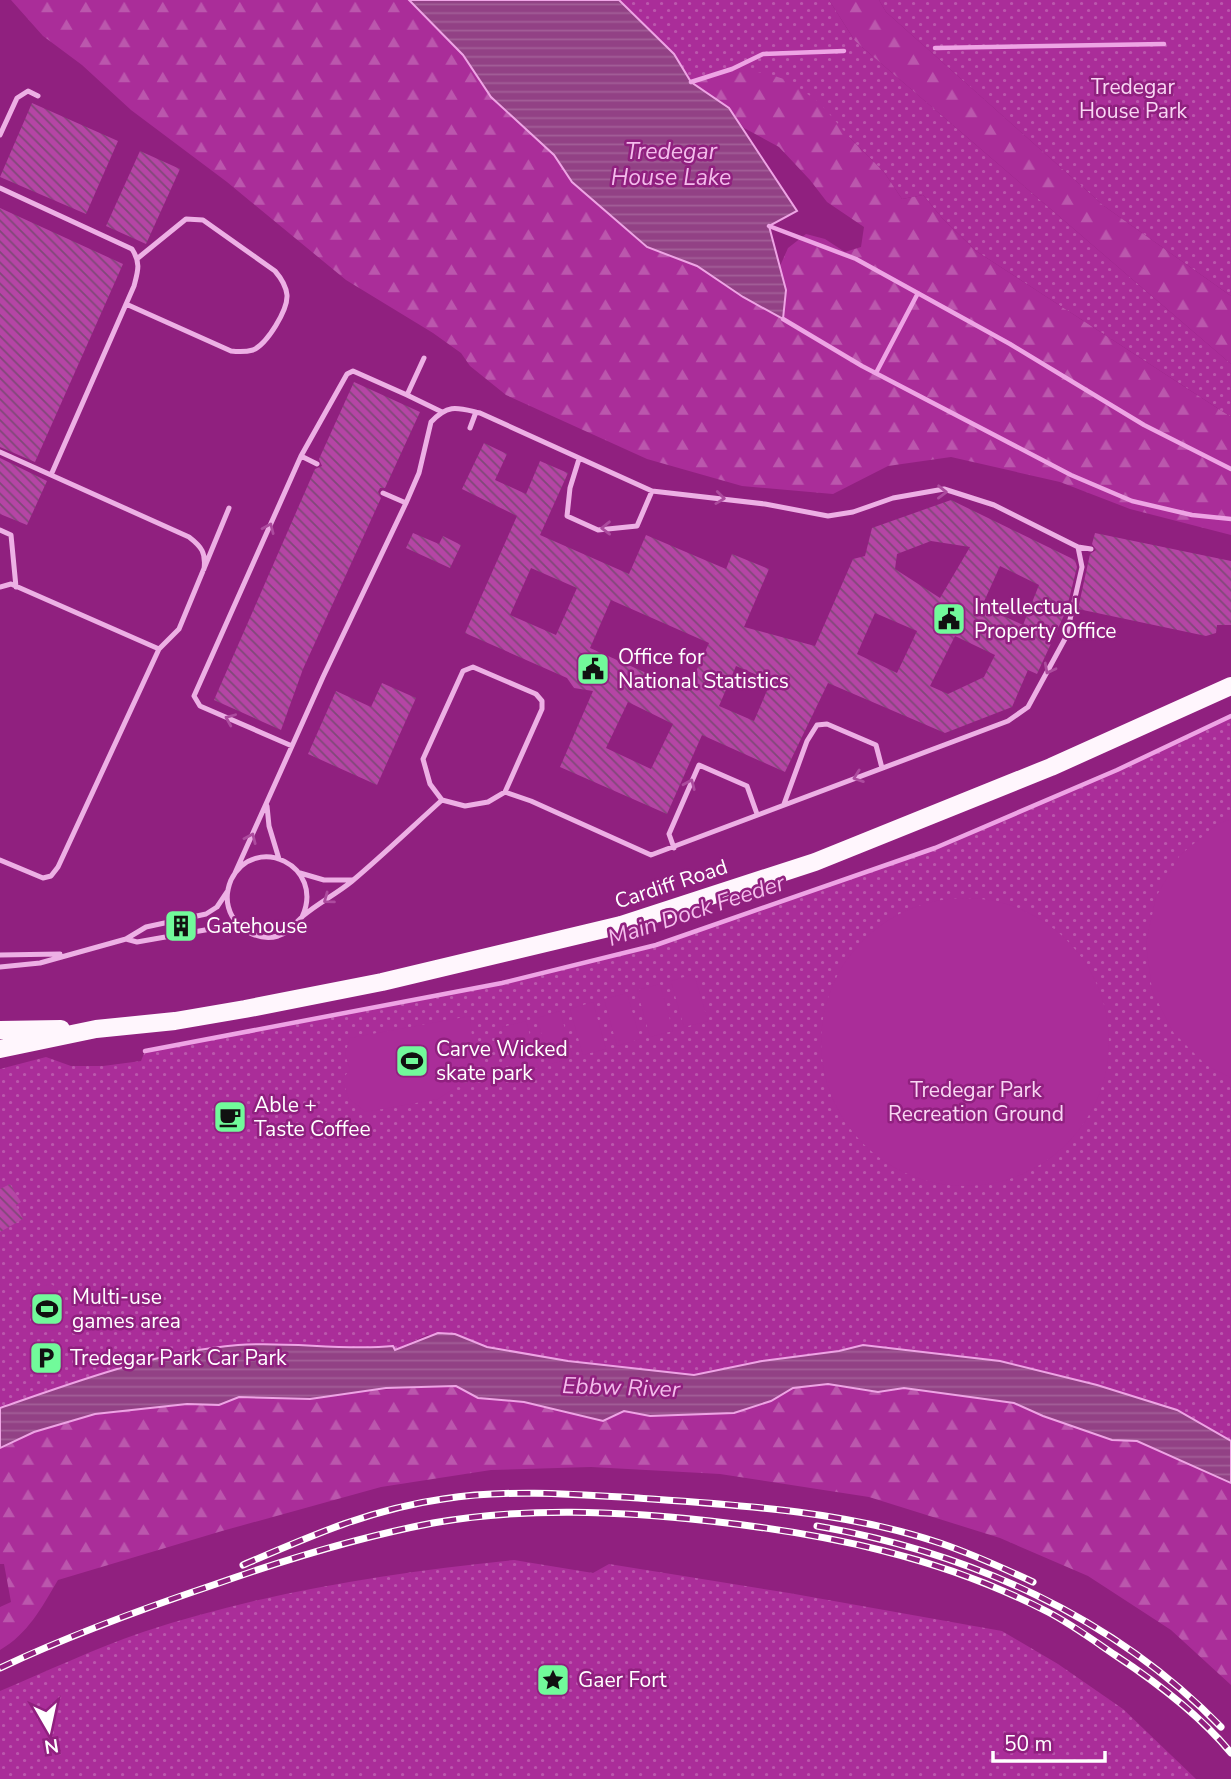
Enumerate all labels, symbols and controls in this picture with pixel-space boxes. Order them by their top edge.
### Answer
park label: Tredegar House Park [1079,73,1188,125]
water label: Tredegar House Lake [611,136,731,193]
one-way arrow [937,484,948,499]
one-way arrow [714,491,726,506]
one-way arrow [600,520,611,536]
one-way arrow [261,523,275,536]
place label: Intellectual Property Office [974,593,1117,645]
public building icon: Intellectual Property Office [930,600,968,638]
place label: Office for National Statistics [618,643,789,695]
public building icon: Office for National Statistics [574,650,612,688]
one-way arrow [1043,661,1057,674]
one-way arrow [224,713,236,727]
one-way arrow [853,768,865,782]
one-way arrow [682,779,696,792]
one-way arrow [243,832,257,845]
street label: Cardiff Road [611,853,731,915]
water label: Main Dock Feeder [604,867,789,954]
one-way arrow [323,891,336,903]
building icon: Gatehouse [162,907,200,945]
place label: Gatehouse [206,912,307,940]
place label: Carve Wicked skate park [436,1035,568,1087]
sports icon: Carve Wicked skate park [393,1042,431,1080]
park label: Tredegar Park Recreation Ground [888,1076,1064,1128]
place label: Able + Taste Coffee [254,1091,371,1143]
cafe icon: Able + Taste Coffee [211,1098,249,1136]
place label: Multi-use games area [72,1283,181,1335]
sports icon: Multi-use games area [28,1290,66,1328]
parking icon: Tredegar Park Car Park [27,1339,65,1377]
place label: Tredegar Park Car Park [70,1344,287,1372]
water label: Ebbw River [561,1370,681,1405]
place icon: Gaer Fort [534,1661,572,1699]
place label: Gaer Fort [578,1666,667,1694]
north arrow [14,1695,84,1765]
scale bar [993,1720,1105,1764]
text: 50 m [1004,1730,1053,1758]
text: N [42,1732,61,1760]

